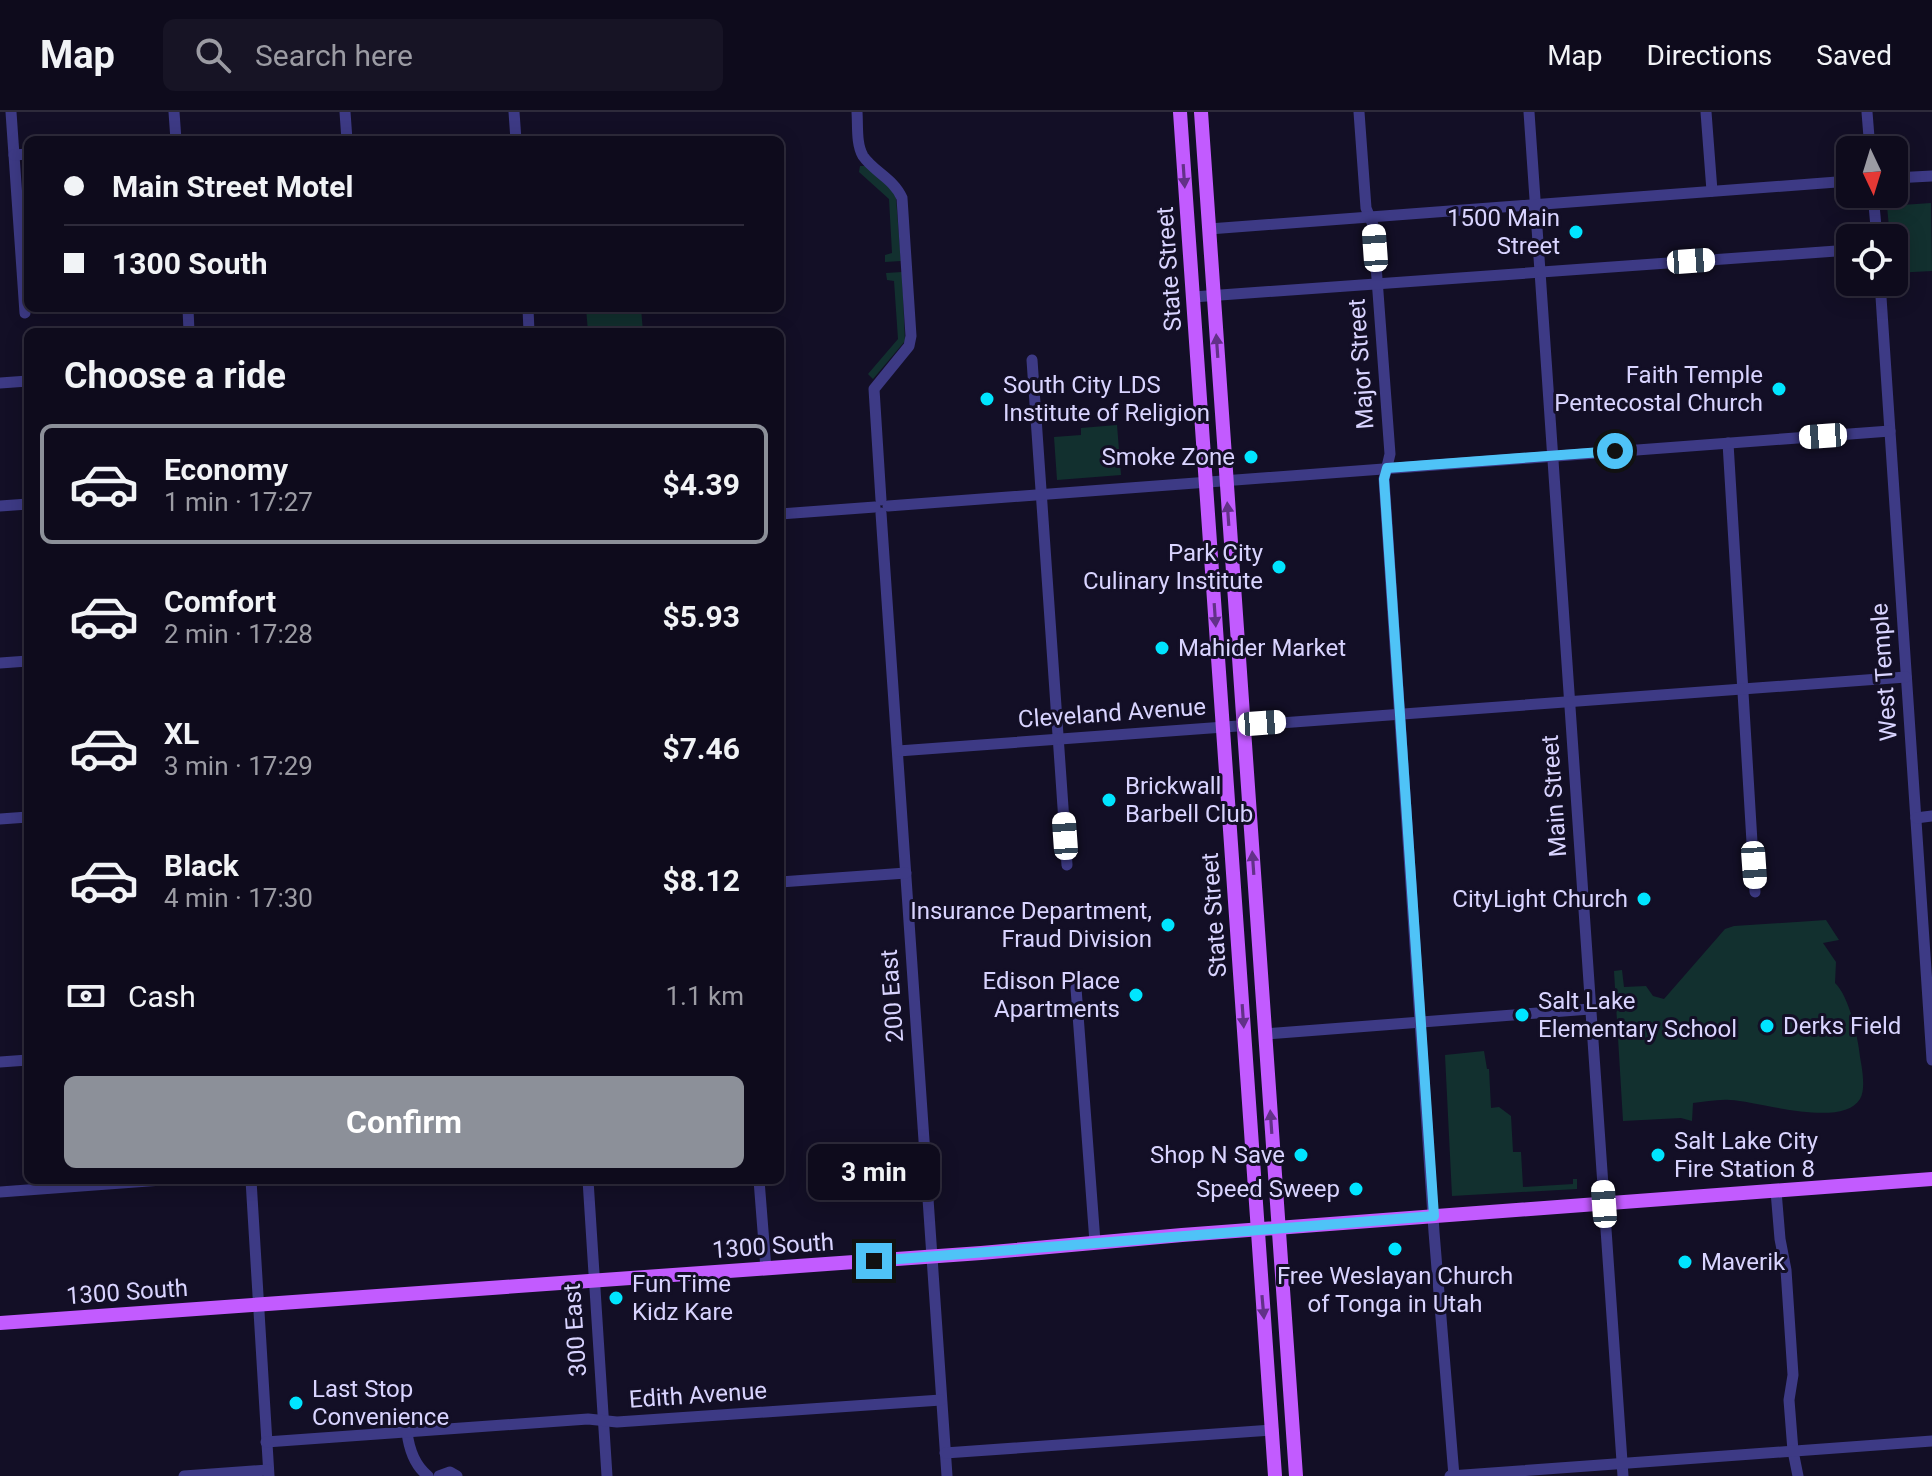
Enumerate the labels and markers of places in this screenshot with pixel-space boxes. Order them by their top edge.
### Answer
place label: 1500 Main Street [1447,204,1560,260]
marker: 1500 Main Street [1567,223,1585,241]
place label: Faith Temple Pentecostal Church [1554,361,1763,417]
place label: South City LDS Institute of Religion [1003,371,1210,427]
marker: Faith Temple Pentecostal Church [1770,380,1788,398]
marker: South City LDS Institute of Religion [978,390,996,408]
place label: Smoke Zone [1102,443,1235,471]
marker: Smoke Zone [1242,448,1260,466]
place label: Park City Culinary Institute [1083,539,1264,595]
marker: Park City Culinary Institute [1270,558,1288,576]
place label: Mahider Market [1178,634,1346,662]
marker: Mahider Market [1153,639,1171,657]
place label: Brickwall Barbell Club [1125,772,1253,828]
marker: Brickwall Barbell Club [1100,791,1118,809]
place label: CityLight Church [1452,885,1628,913]
marker: CityLight Church [1635,890,1653,908]
place label: Insurance Department, Fraud Division [910,897,1152,953]
marker: Insurance Department, Fraud Division [1159,916,1177,934]
place label: Edison Place Apartments [983,967,1120,1023]
marker: Edison Place Apartments [1127,986,1145,1004]
place label: Salt Lake Elementary School [1538,987,1737,1043]
marker: Salt Lake Elementary School [1513,1006,1531,1024]
place label: Derks Field [1783,1012,1901,1040]
marker: Derks Field [1758,1017,1776,1035]
place label: Salt Lake City Fire Station 8 [1674,1127,1819,1183]
place label: Shop N Save [1150,1141,1285,1169]
marker: Shop N Save [1292,1146,1310,1164]
marker: Salt Lake City Fire Station 8 [1649,1146,1667,1164]
place label: Speed Sweep [1196,1175,1340,1203]
marker: Speed Sweep [1347,1180,1365,1198]
marker: Free Weslayan Church of Tonga in Utah [1386,1240,1404,1258]
place label: Maverik [1701,1248,1786,1276]
marker: Maverik [1676,1253,1694,1271]
place label: Free Weslayan Church of Tonga in Utah [1277,1262,1513,1318]
place label: Fun Time Kidz Kare [632,1270,733,1326]
marker: Fun Time Kidz Kare [607,1289,625,1307]
place label: Last Stop Convenience [312,1375,449,1431]
marker: Last Stop Convenience [287,1394,305,1412]

